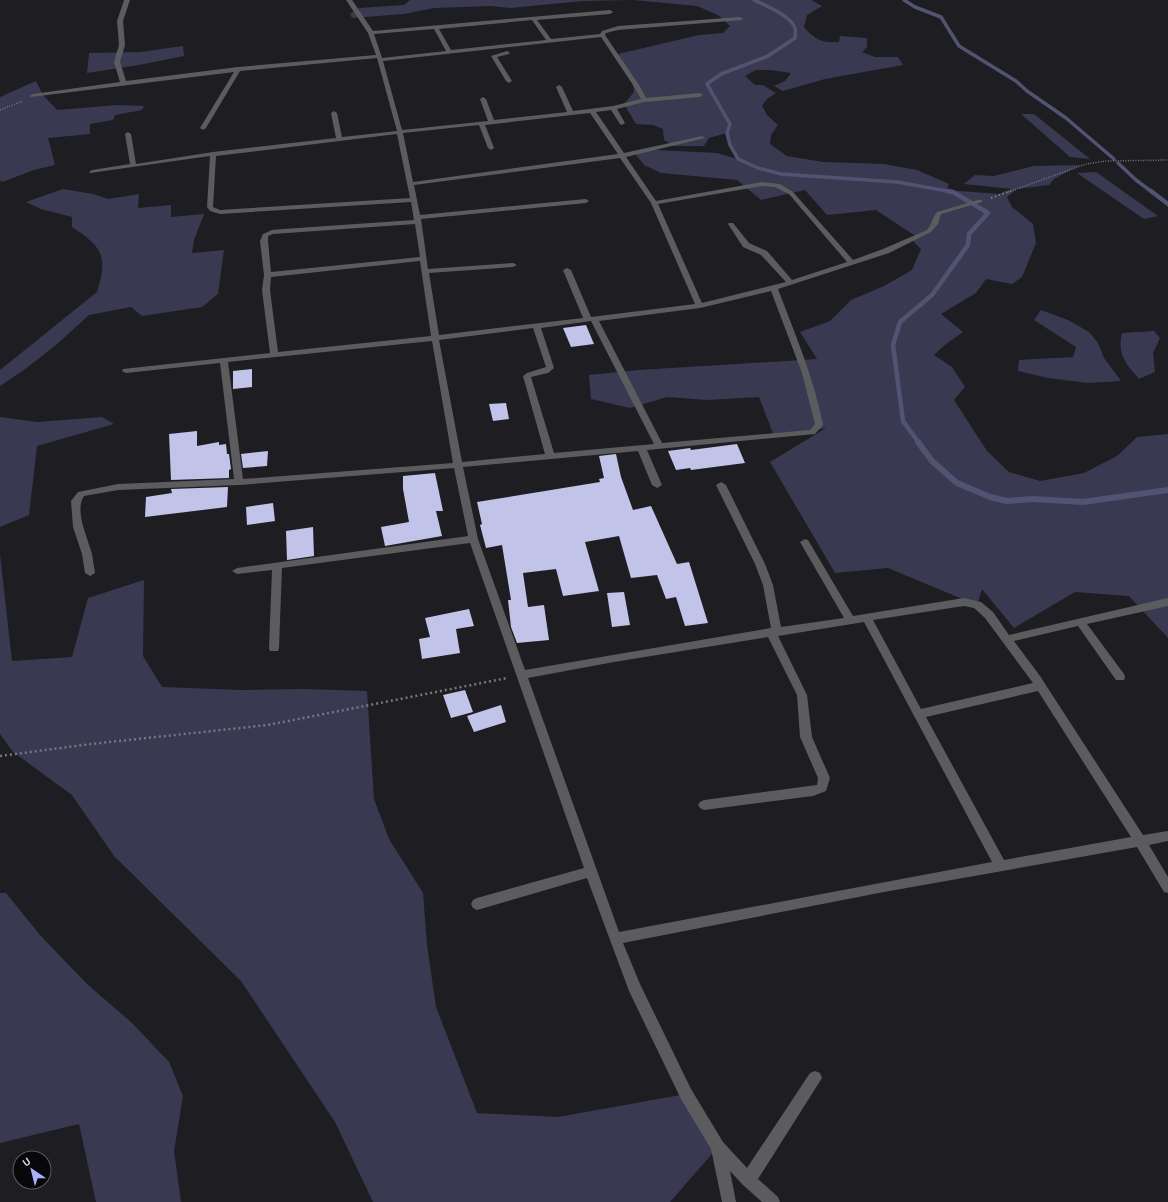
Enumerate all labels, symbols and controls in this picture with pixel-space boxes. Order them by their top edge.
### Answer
north arrow [12,1150,52,1190]
text: U [21,1156,33,1169]

